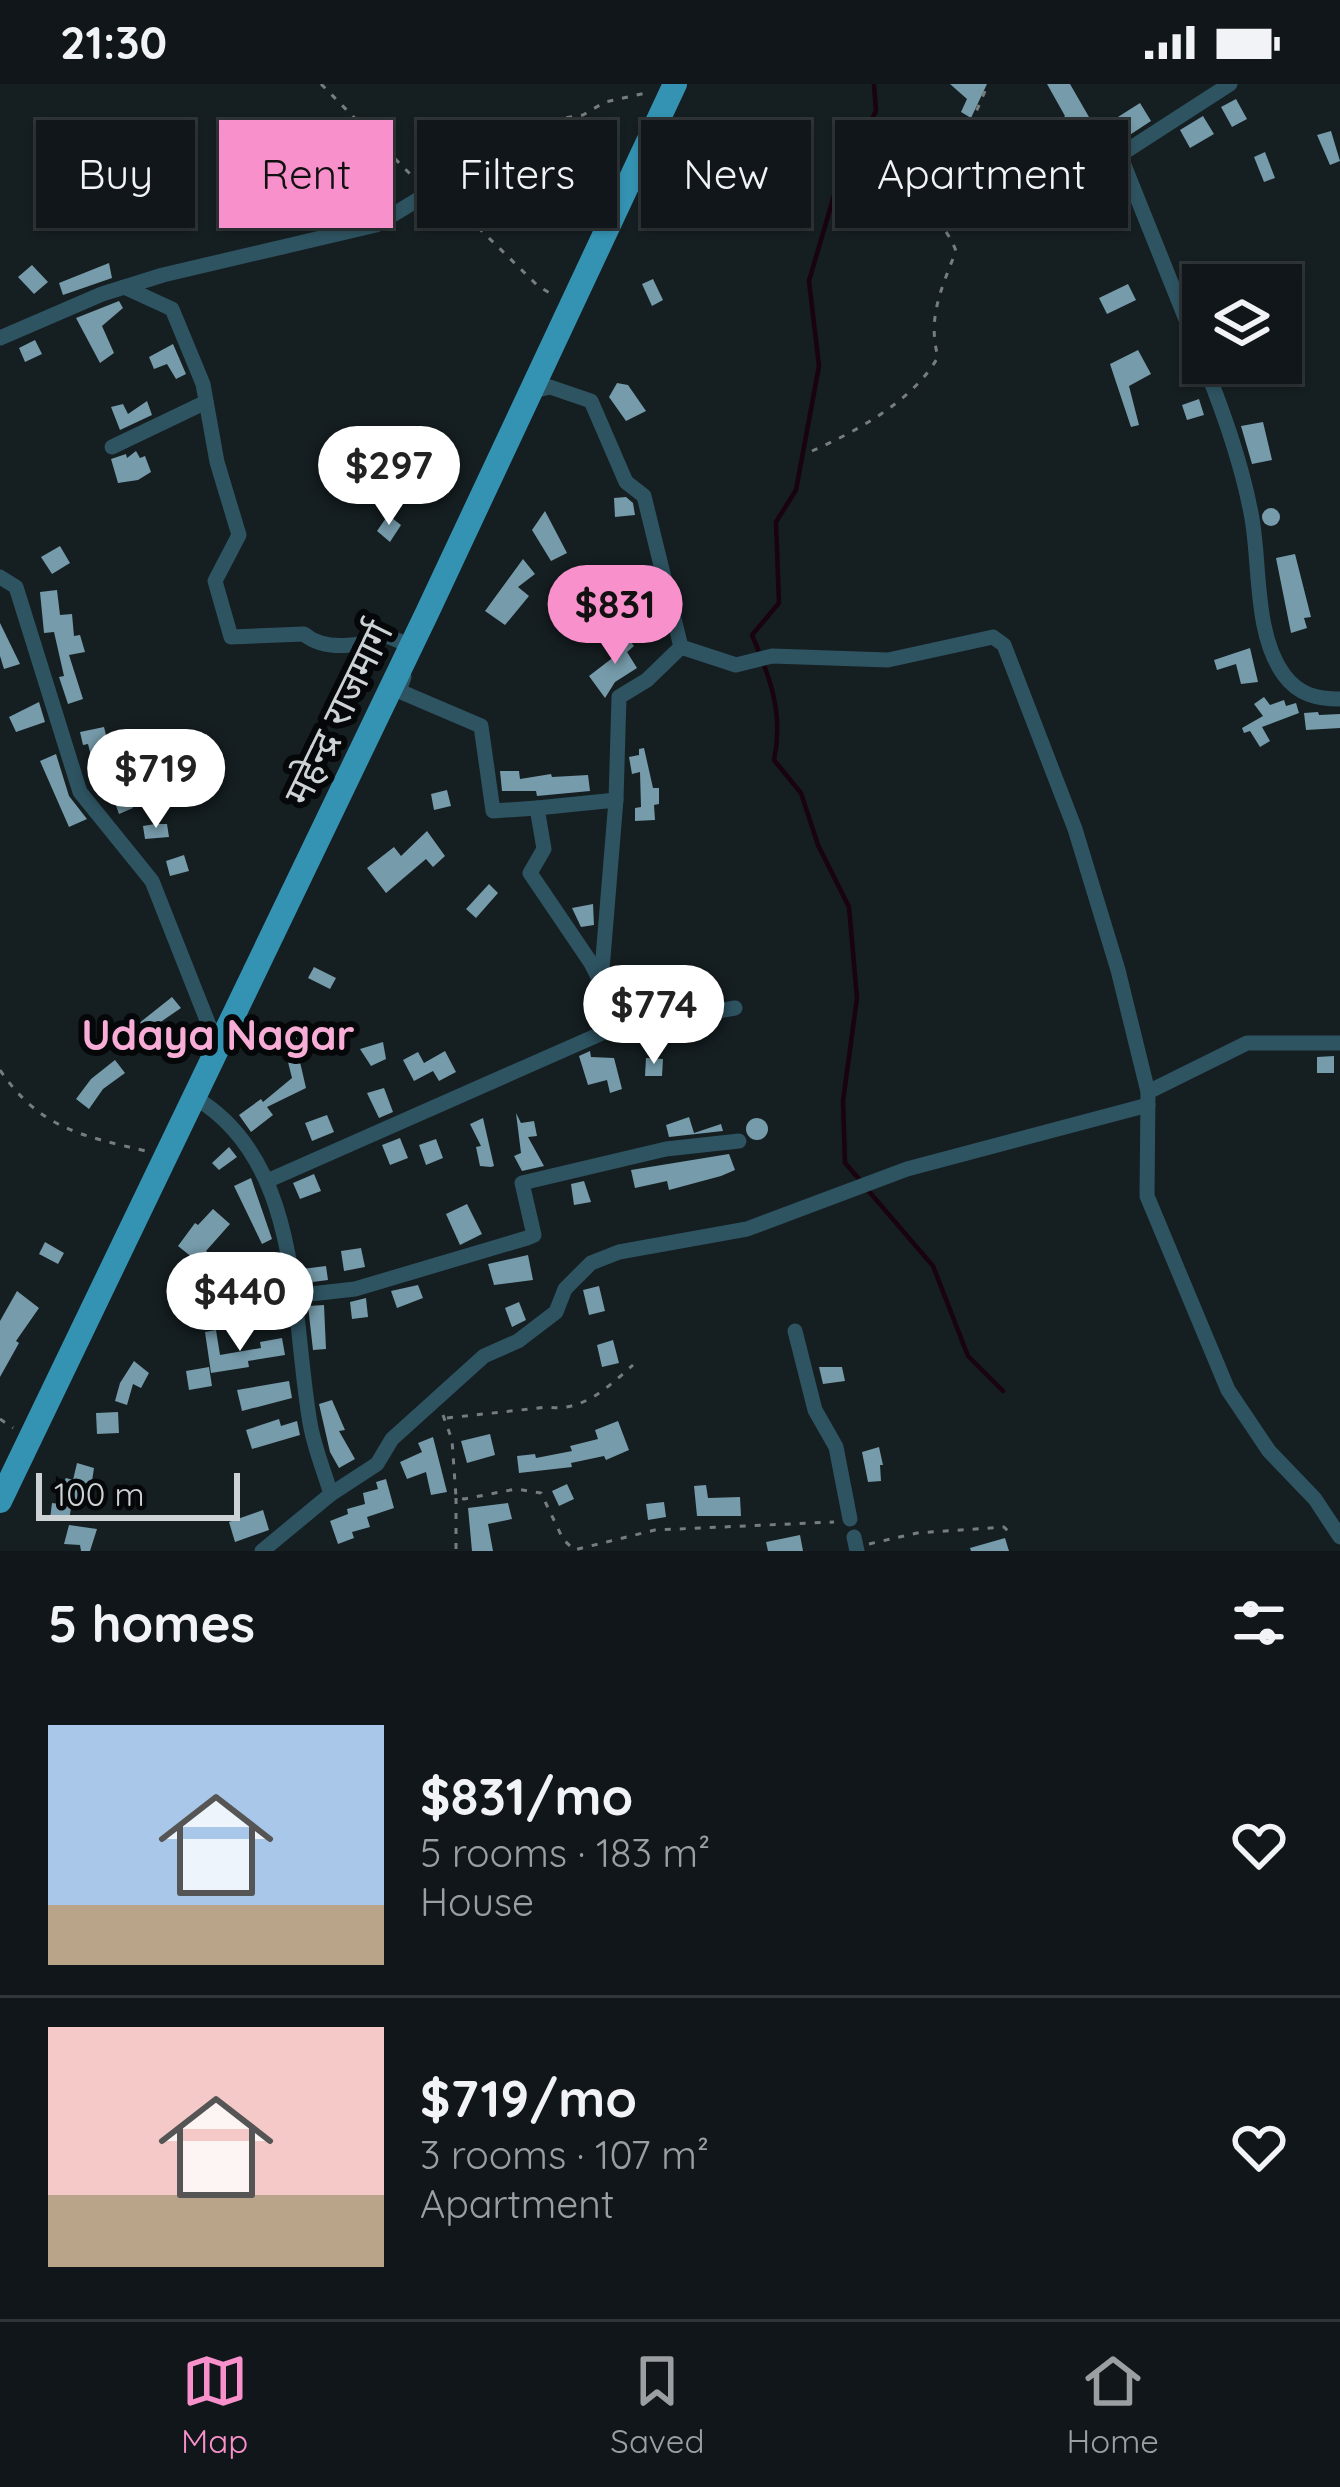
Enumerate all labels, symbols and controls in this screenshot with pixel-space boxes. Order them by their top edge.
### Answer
text: 21:30 [60,14,167,70]
chip: Buy [36,120,195,228]
chip: Rent [219,120,393,228]
chip: Filters [417,120,617,228]
chip: New [641,120,811,228]
chip: Apartment [835,120,1128,228]
map controls [1182,264,1302,384]
button: layers [1182,264,1302,384]
pin: $297 [318,426,460,528]
text: $297 [345,440,433,489]
pin: $831 [544,565,686,667]
text: $831 [575,579,655,628]
street label: महेन्द्र राजमार्ग [272,612,403,812]
pin: $719 [85,729,227,831]
text: $719 [114,743,198,792]
pin: $774 [583,965,725,1067]
text: $774 [610,979,698,1028]
district label: Udaya Nagar [81,1008,355,1061]
pin: $440 [169,1252,311,1354]
text: $440 [193,1266,287,1315]
scale bar [36,1467,240,1520]
text: 100 m [54,1473,145,1514]
icon: filters [1226,1590,1292,1656]
text: 5 homes [48,1591,255,1655]
text: $831/mo [420,1764,633,1828]
icon: home [144,1773,288,1917]
icon: heart [1226,1812,1292,1878]
text: 5 rooms · 183 m² [420,1828,710,1877]
text: House [420,1877,534,1926]
text: $719/mo [420,2066,637,2130]
icon: home [144,2075,288,2219]
icon: heart [1226,2114,1292,2180]
text: 3 rooms · 107 m² [420,2130,709,2179]
text: Apartment [420,2179,614,2228]
tab: Map [181,2348,248,2461]
tab: Saved [610,2348,704,2461]
tab: Home [1067,2348,1159,2461]

